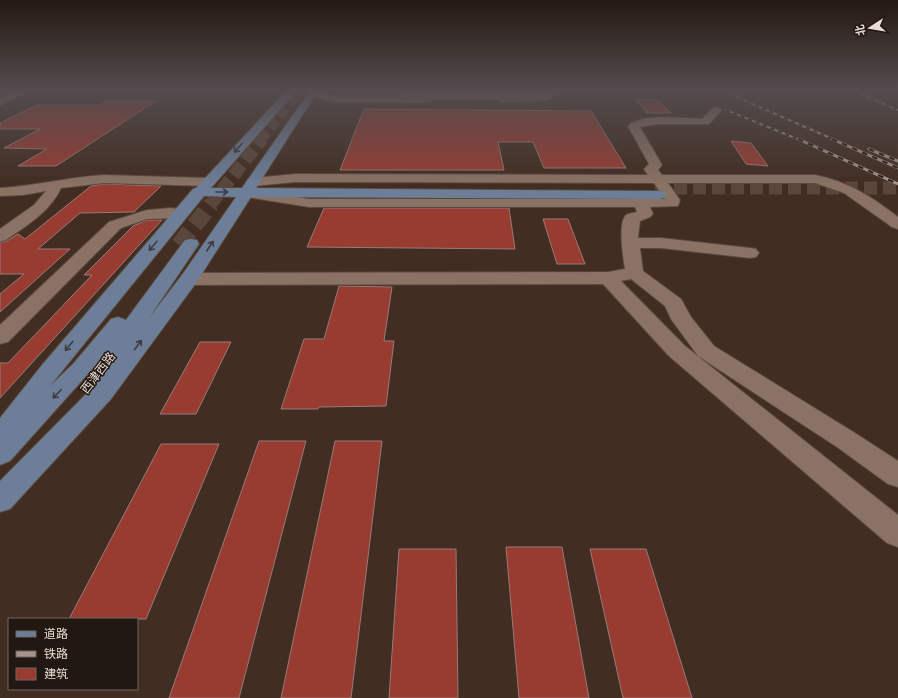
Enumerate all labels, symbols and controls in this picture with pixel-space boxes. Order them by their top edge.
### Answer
north arrow [850,8,890,48]
text: 北 [854,23,867,36]
one-way arrow [233,143,242,153]
one-way arrow [215,188,228,196]
one-way arrow [148,241,157,252]
one-way arrow [206,241,214,252]
one-way arrow [133,340,142,351]
one-way arrow [65,341,74,352]
street label: 西津西路 [78,350,117,396]
one-way arrow [52,389,62,399]
legend [8,618,138,690]
text: 道路 [44,627,68,640]
text: 铁路 [44,647,68,660]
text: 建筑 [44,667,68,680]

